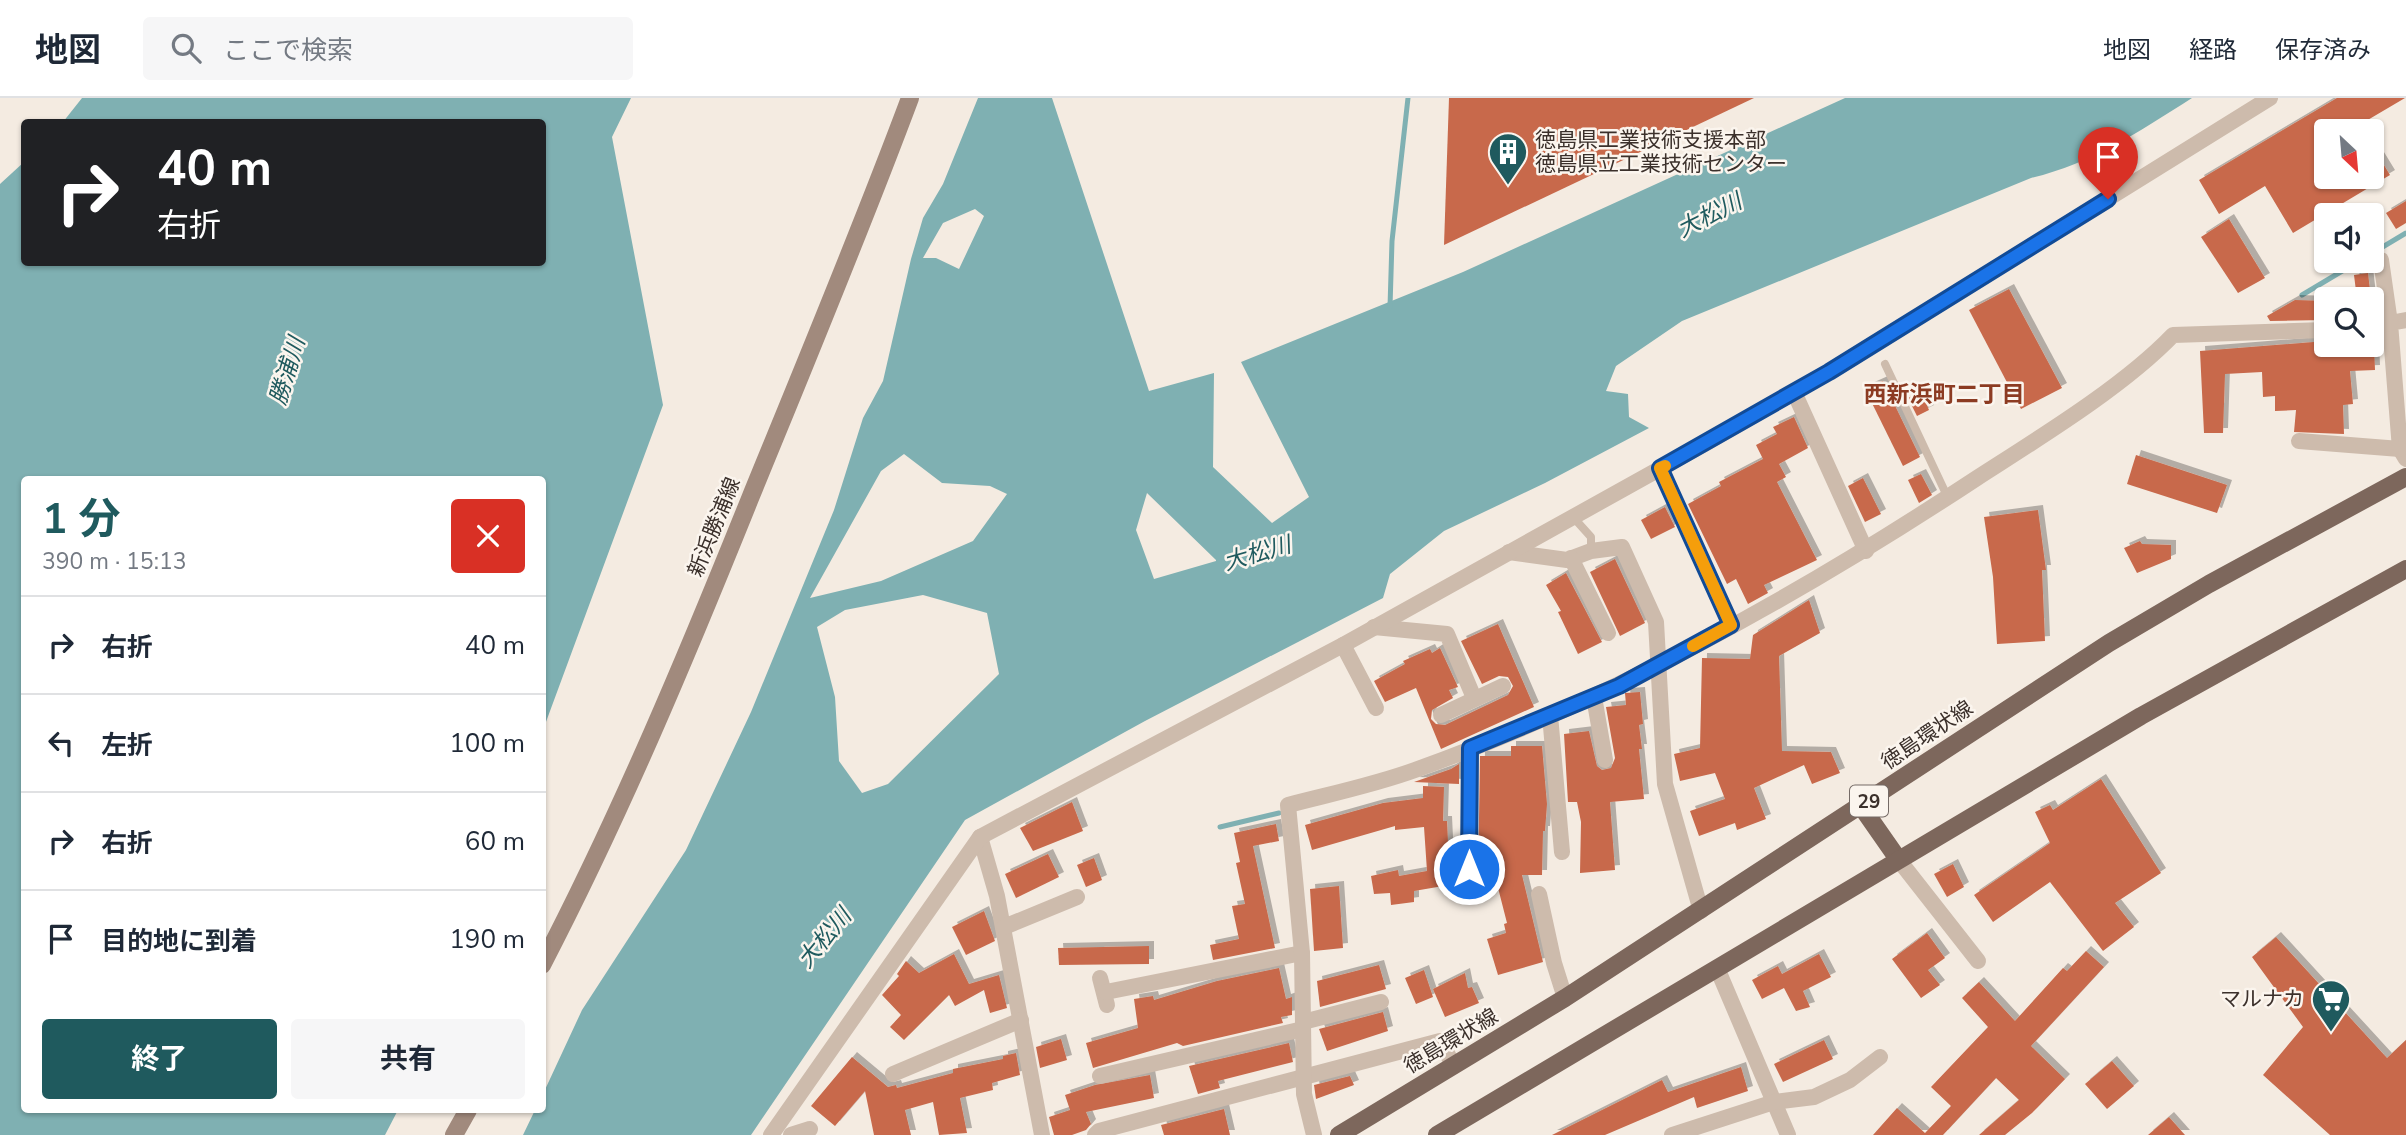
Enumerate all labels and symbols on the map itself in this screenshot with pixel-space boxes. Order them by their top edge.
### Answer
north arrow [2314,119,2384,189]
place label: 徳島県工業技術支援本部 徳島県立工業技術センター [1535,126,1787,178]
pin [2078,127,2138,199]
building icon: 徳島県工業技術支援本部 徳島県立工業技術センター [1487,131,1529,186]
water label: 大松川 [1671,185,1750,245]
water label: 勝浦川 [263,331,313,409]
district label: 西新浜町二丁目 [1864,379,2025,410]
street label: 新浜勝浦線 [681,473,747,581]
water label: 大松川 [1220,528,1297,578]
street label: 徳島環状線 [1876,694,1978,776]
road number: 29 [1850,786,1888,816]
position arrow [1432,832,1506,906]
water label: 大松川 [790,900,860,975]
supermarket icon: マルナカ [2310,978,2352,1033]
place label: マルナカ [2220,985,2304,1013]
street label: 徳島環状線 [1399,1002,1503,1080]

